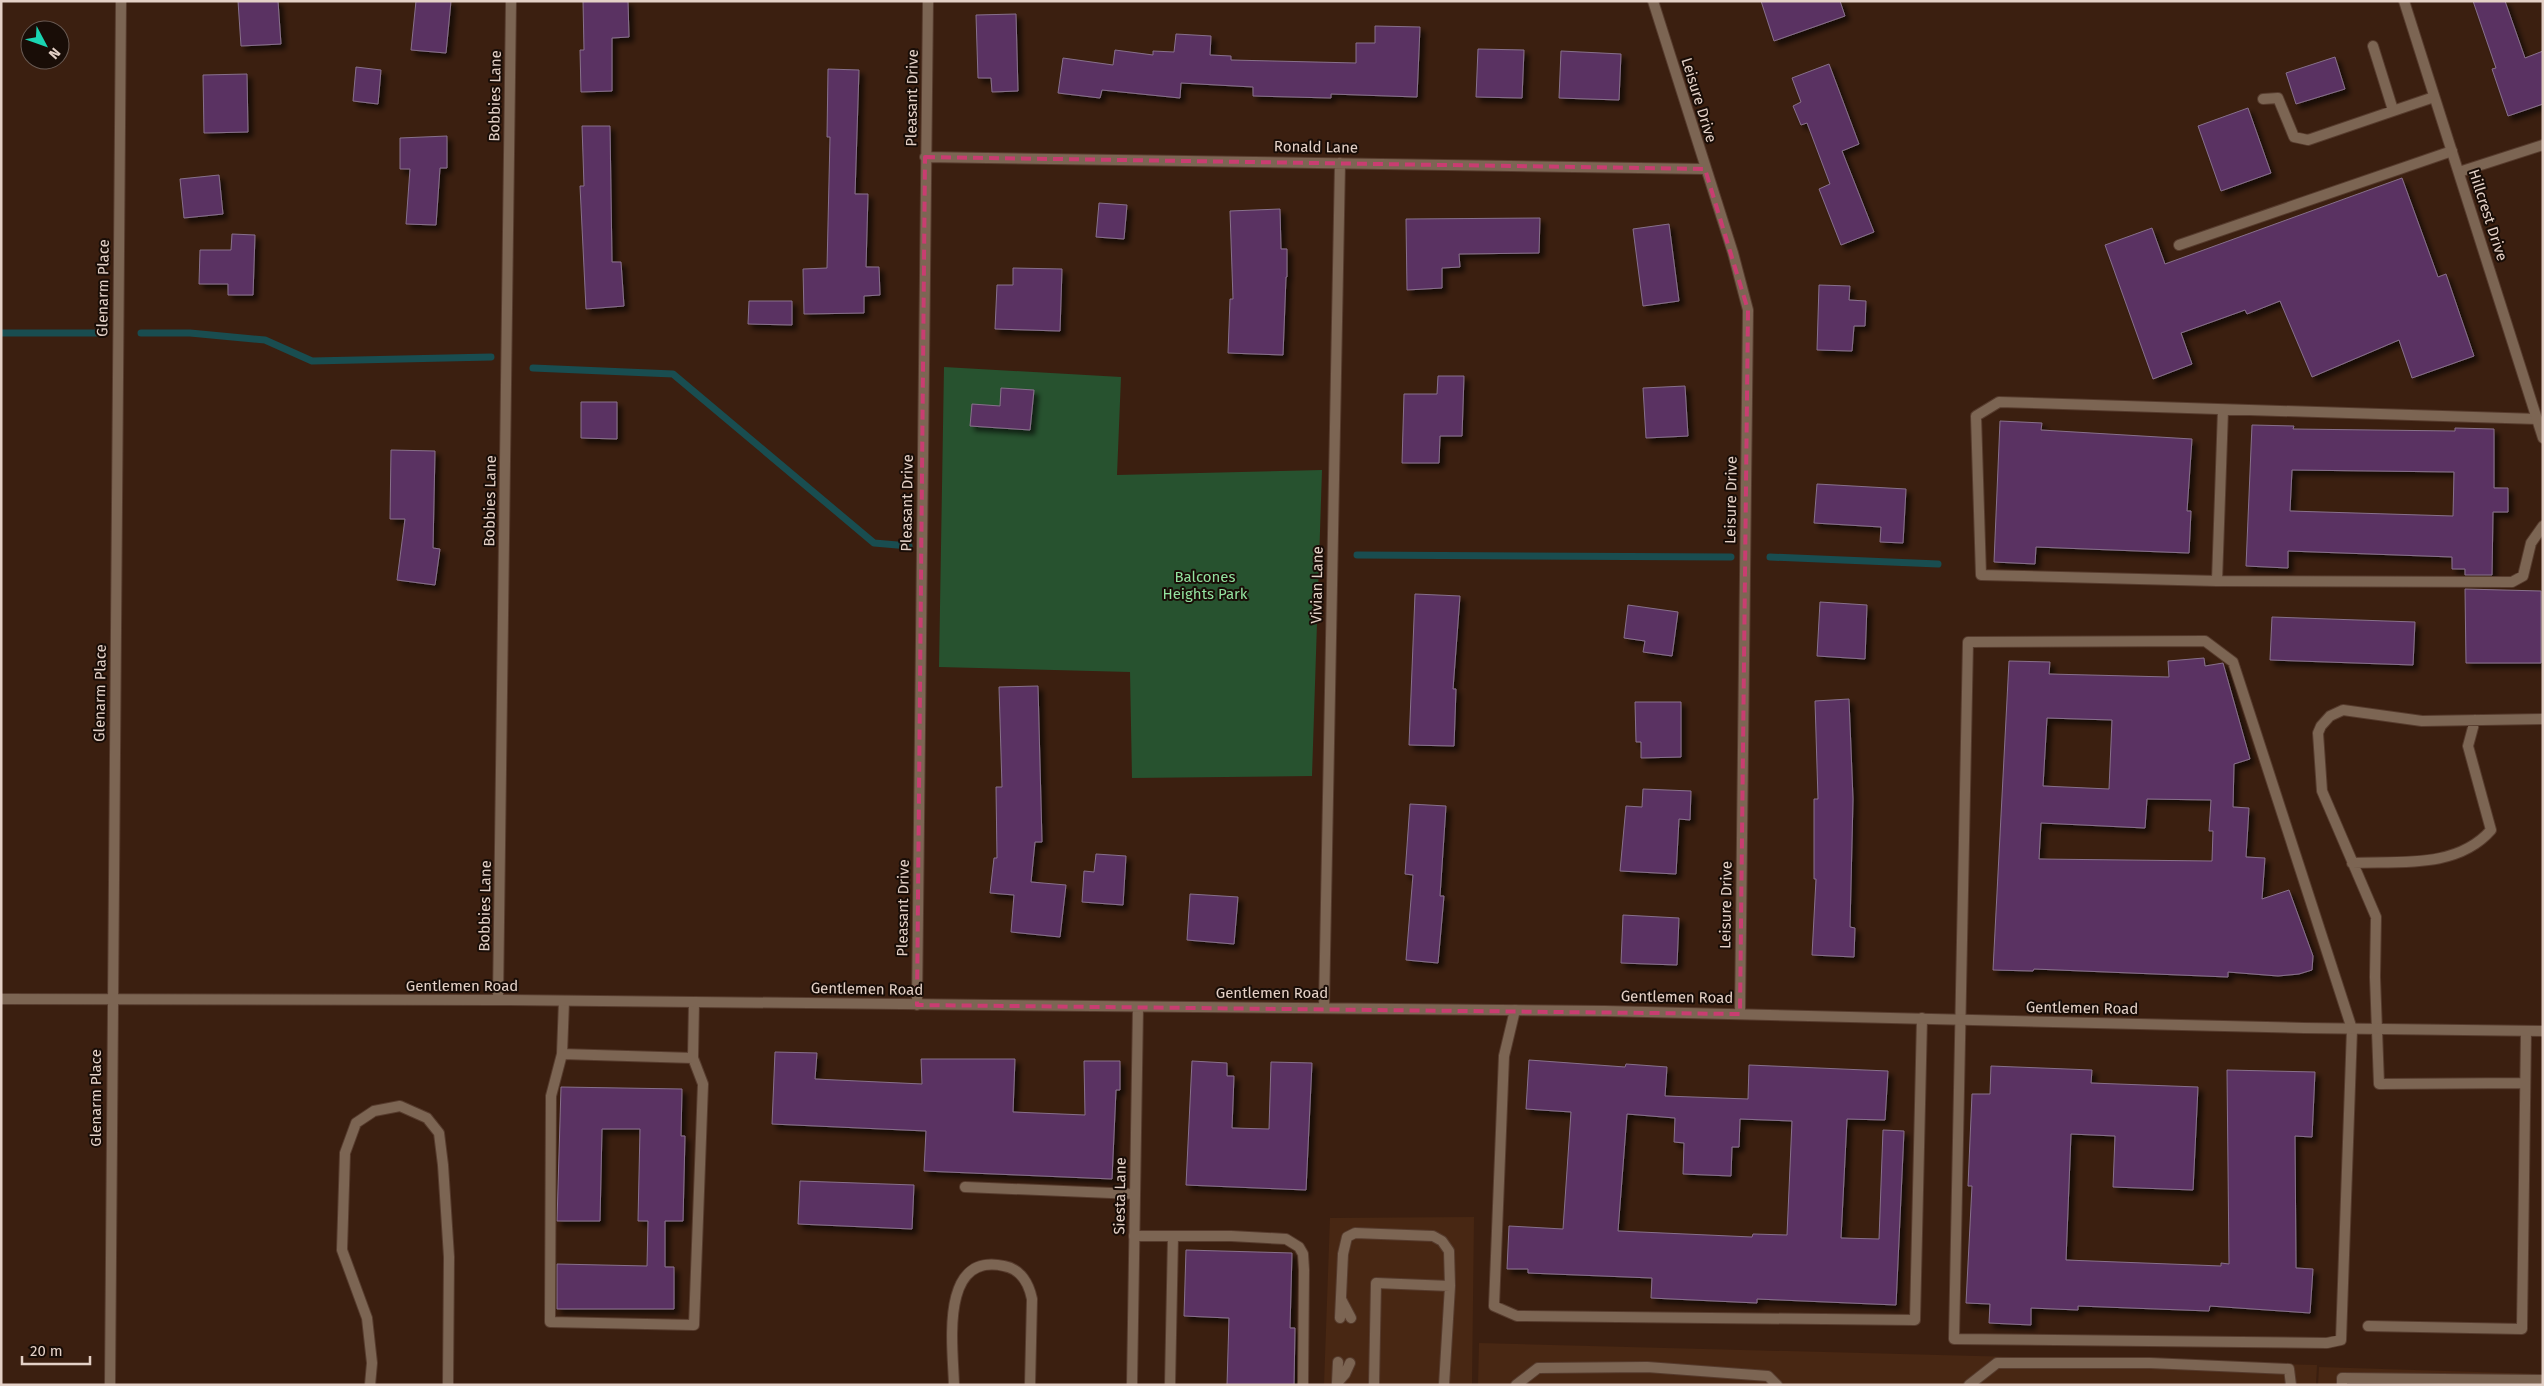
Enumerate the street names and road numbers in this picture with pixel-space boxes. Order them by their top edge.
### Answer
street label: Pleasant Drive [902,49,922,147]
street label: Bobbies Lane [485,50,505,142]
street label: Leisure Drive [1678,55,1720,145]
street label: Ronald Lane [1274,137,1358,157]
street label: Hillcrest Drive [2465,167,2511,263]
street label: Glenarm Place [93,239,113,337]
street label: Pleasant Drive [897,454,917,552]
street label: Bobbies Lane [480,455,500,547]
street label: Leisure Drive [1721,456,1741,544]
street label: Vivian Lane [1307,546,1327,624]
street label: Glenarm Place [90,644,110,742]
street label: Pleasant Drive [893,859,913,957]
street label: Bobbies Lane [475,860,495,952]
street label: Leisure Drive [1716,861,1736,949]
street label: Gentlemen Road [406,977,518,995]
street label: Gentlemen Road [811,979,923,999]
street label: Gentlemen Road [1216,984,1328,1002]
street label: Gentlemen Road [1621,987,1733,1007]
street label: Gentlemen Road [2026,998,2138,1018]
street label: Glenarm Place [87,1049,105,1147]
street label: Siesta Lane [1110,1157,1130,1235]

